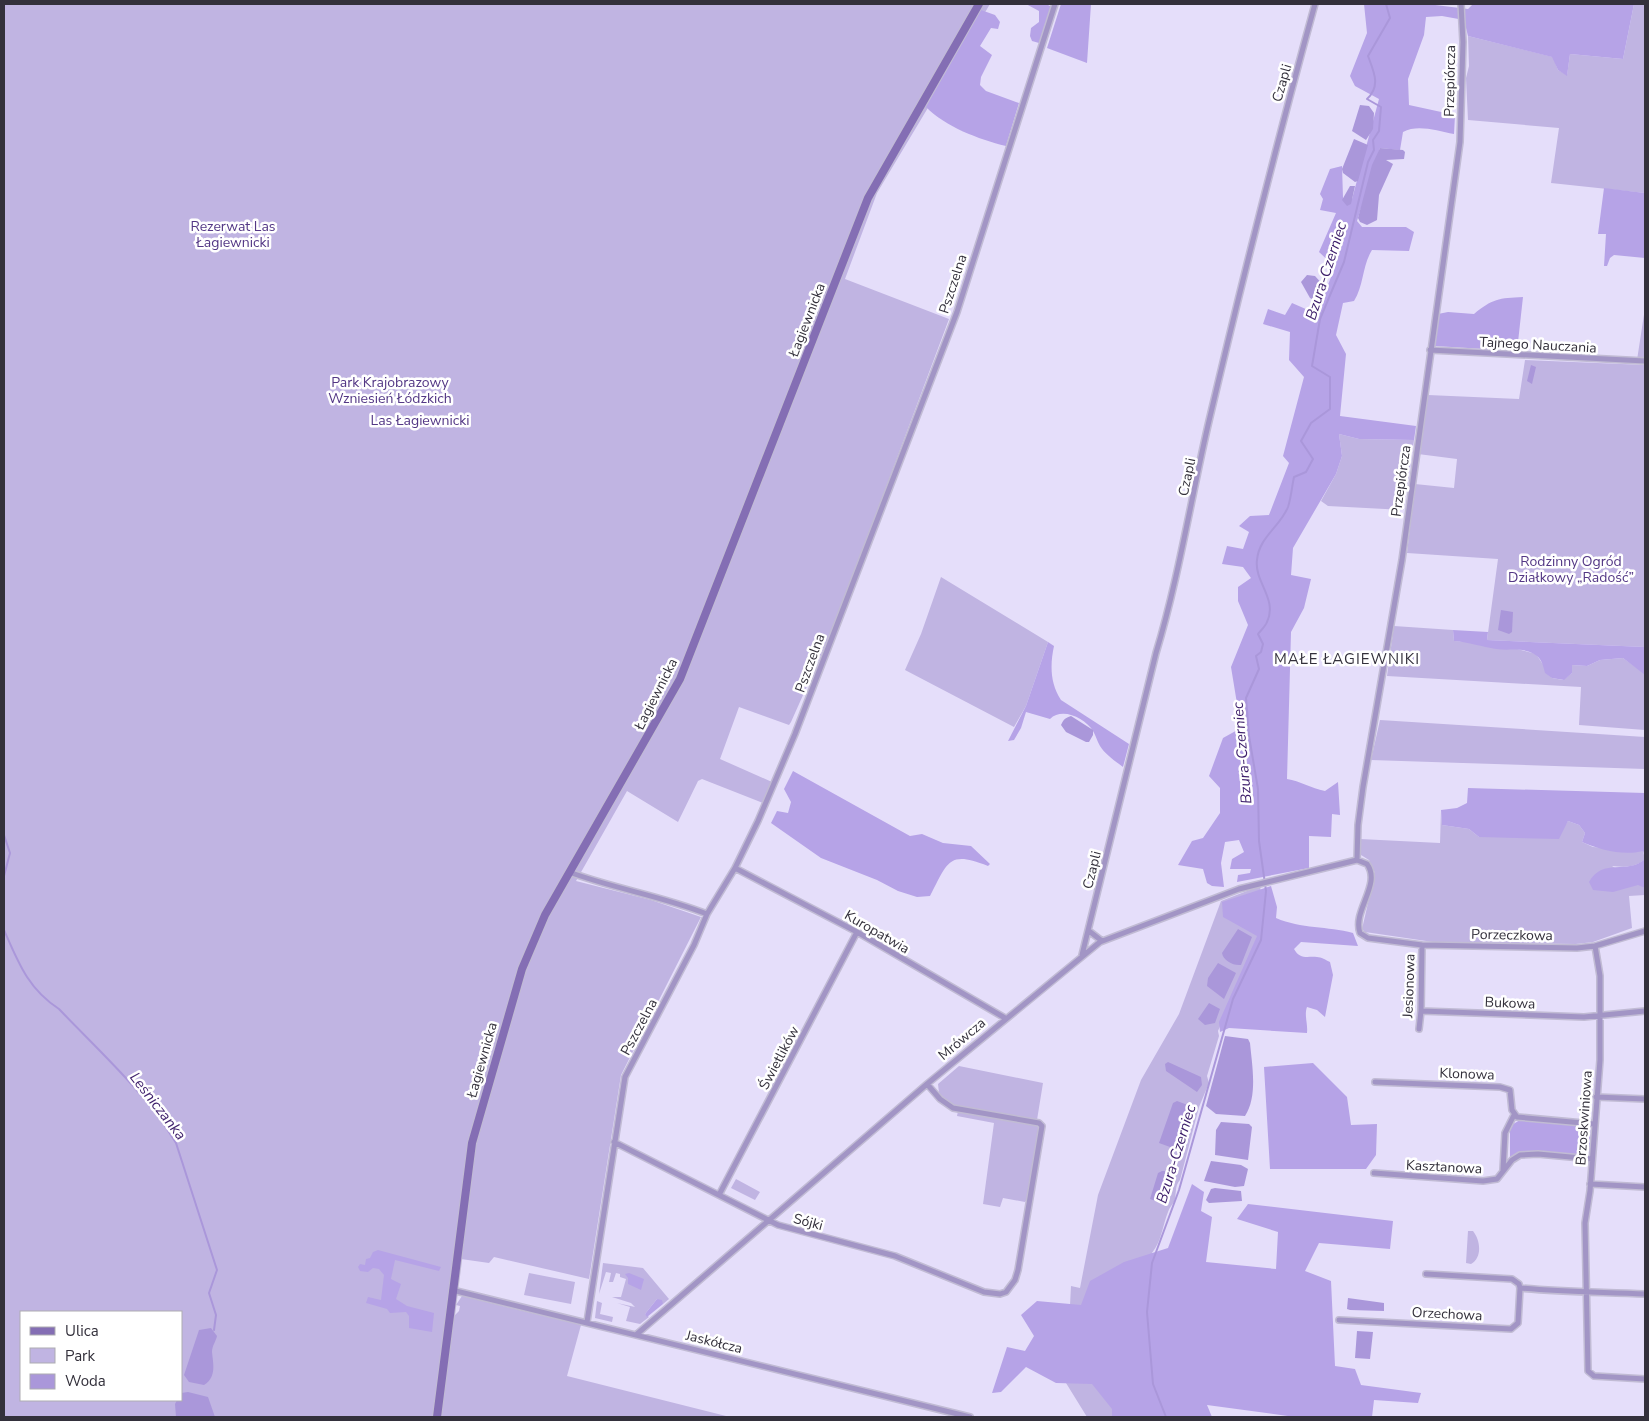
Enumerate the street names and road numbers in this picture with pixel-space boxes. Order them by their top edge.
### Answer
street label: Przepiórcza [1440,45,1460,117]
street label: Czapli [1268,62,1296,104]
street label: Pszczelna [934,252,972,316]
street label: Łagiewnicka [784,280,830,361]
street label: Tajnego Nauczania [1479,332,1597,358]
street label: Przepiórcza [1387,444,1415,518]
street label: Czapli [1174,456,1200,498]
street label: Pszczelna [791,631,829,695]
street label: Łagiewnicka [629,655,682,734]
street label: Czapli [1078,849,1106,891]
street label: Kuropatwia [841,906,913,958]
street label: Porzeczkowa [1471,925,1553,945]
street label: Jesionowa [1398,953,1420,1020]
street label: Bukowa [1484,993,1536,1013]
street label: Pszczelna [616,995,662,1059]
street label: Mrówcza [934,1014,990,1064]
street label: Łagiewnicka [462,1020,502,1101]
street label: Świetlików [754,1023,804,1093]
street label: Klonowa [1439,1064,1495,1084]
street label: Brzoskwiniowa [1571,1070,1597,1166]
street label: Kasztanowa [1405,1156,1483,1178]
street label: Sójki [791,1209,825,1235]
street label: Orzechowa [1411,1303,1483,1325]
street label: Jaskółcza [683,1326,744,1358]

